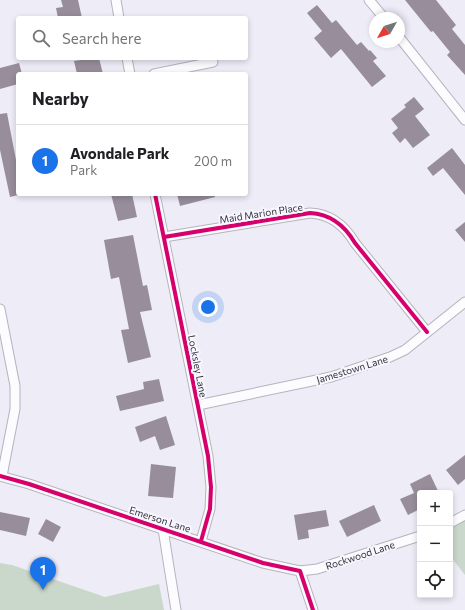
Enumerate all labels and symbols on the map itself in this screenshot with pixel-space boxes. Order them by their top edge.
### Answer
north arrow [369,12,405,48]
street label: Maid Marion Place [219,200,303,226]
your location [198,297,218,317]
street label: Locksley Lane [186,334,210,398]
street label: Jamestown Lane [315,352,389,386]
street label: Emerson Lane [128,503,192,535]
street label: Rockwood Lane [324,538,396,572]
pin: 1 [30,557,56,590]

